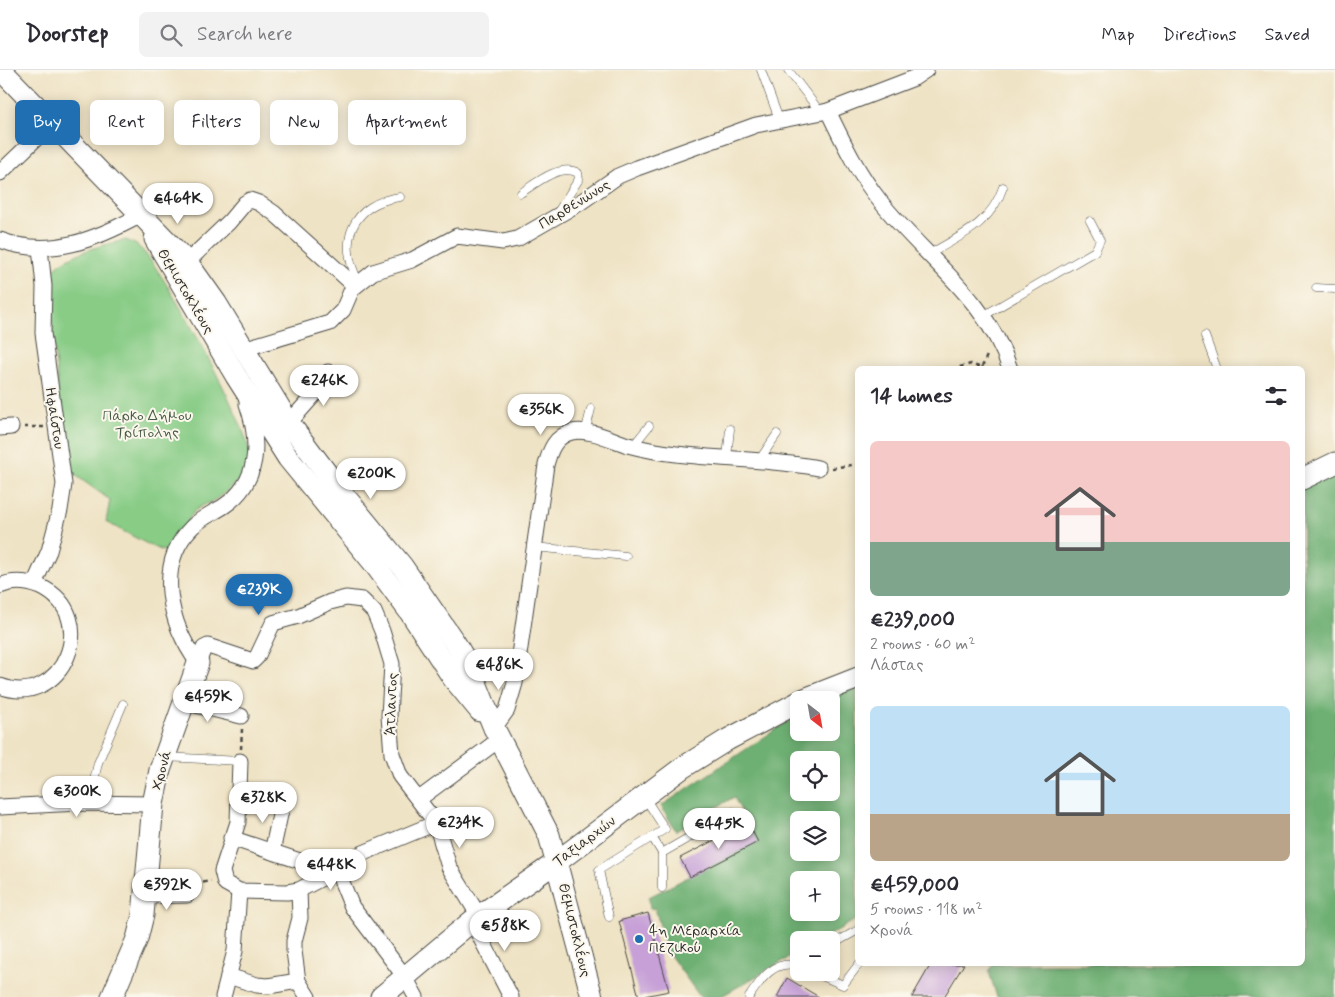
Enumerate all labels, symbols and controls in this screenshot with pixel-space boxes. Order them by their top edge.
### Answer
search box [139,12,489,57]
text: Doorstep [25,19,109,50]
icon: search [157,21,185,49]
text: Search here [197,22,293,47]
text: Map [1102,23,1135,47]
text: Directions [1163,23,1237,47]
text: Saved [1265,23,1310,47]
chip: Buy [15,100,80,145]
chip: Rent [90,100,164,145]
chip: Filters [174,100,260,145]
chip: New [270,100,338,145]
chip: Apartment [348,100,466,145]
street label: Παρθενώνος [535,175,614,235]
pin: €464K [143,182,213,225]
text: €464K [153,188,203,209]
street label: Θεμιστοκλέους [152,245,219,338]
pin: €246K [289,364,359,407]
text: €246K [301,370,347,391]
text: 14 homes [870,382,953,410]
icon: filters [1262,382,1290,410]
street label: Ηφαίστου [39,386,69,451]
pin: €356K [506,394,576,436]
text: €356K [518,399,564,420]
park label: Πάρκο Δήμου Τρίπολης [103,406,192,443]
pin: €200K [336,458,406,500]
text: €200K [347,463,395,484]
icon: home [1035,474,1125,564]
pin: €239K [224,574,294,616]
text: €239K [237,579,281,600]
text: €239,000 [870,606,955,634]
text: 2 rooms · 60 m² [870,634,975,655]
pin: €486K [464,648,534,691]
text: €486K [475,654,523,675]
text: Λάστας [870,655,923,676]
street label: Άτλαντος [381,672,403,736]
pin: €459K [173,680,243,723]
text: €459K [184,686,232,707]
north arrow [790,691,840,741]
map controls [790,691,840,981]
icon: home [1035,739,1125,829]
street label: Χρονά [147,748,177,792]
button: locate [790,751,840,801]
pin: €300K [42,776,112,818]
text: €300K [53,781,101,802]
pin: €328K [228,782,298,824]
text: €328K [240,787,286,808]
pin: €234K [425,806,495,849]
pin: €445K [684,808,754,850]
street label: Ταξιαρχών [549,811,620,872]
button: layers [790,811,840,861]
text: €234K [437,812,483,833]
text: €445K [694,813,744,834]
pin: €448K [296,848,366,891]
text: €448K [306,854,356,875]
pin: €392K [132,868,202,911]
button: + [790,871,840,921]
text: €459,000 [870,871,959,899]
text: €392K [143,874,191,895]
street label: Θεμιστοκλέους [553,881,595,980]
text: 5 rooms · 118 m² [870,899,983,920]
pin: €588K [470,910,540,952]
text: €588K [481,915,529,936]
text: Χρονά [870,920,913,941]
place label: 4η Μεραρχία Πεζικού [649,921,742,958]
button: − [790,931,840,981]
marker: 4η Μεραρχία Πεζικού [633,933,645,945]

